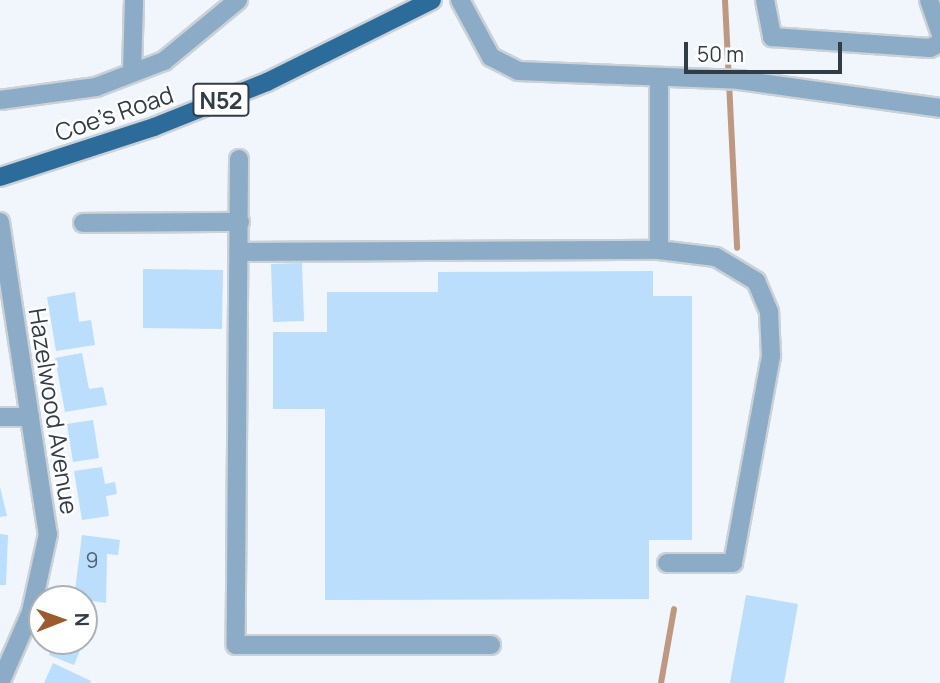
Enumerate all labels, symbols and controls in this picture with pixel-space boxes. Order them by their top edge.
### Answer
scale bar [688,28,846,72]
text: 50 m [697,40,744,68]
street label: Coe's Road [51,79,177,147]
road number: N52 [191,80,251,120]
street label: Hazelwood Avenue [23,306,85,516]
house number: 9 [85,547,99,573]
north arrow [28,585,98,655]
text: N [69,613,95,627]

